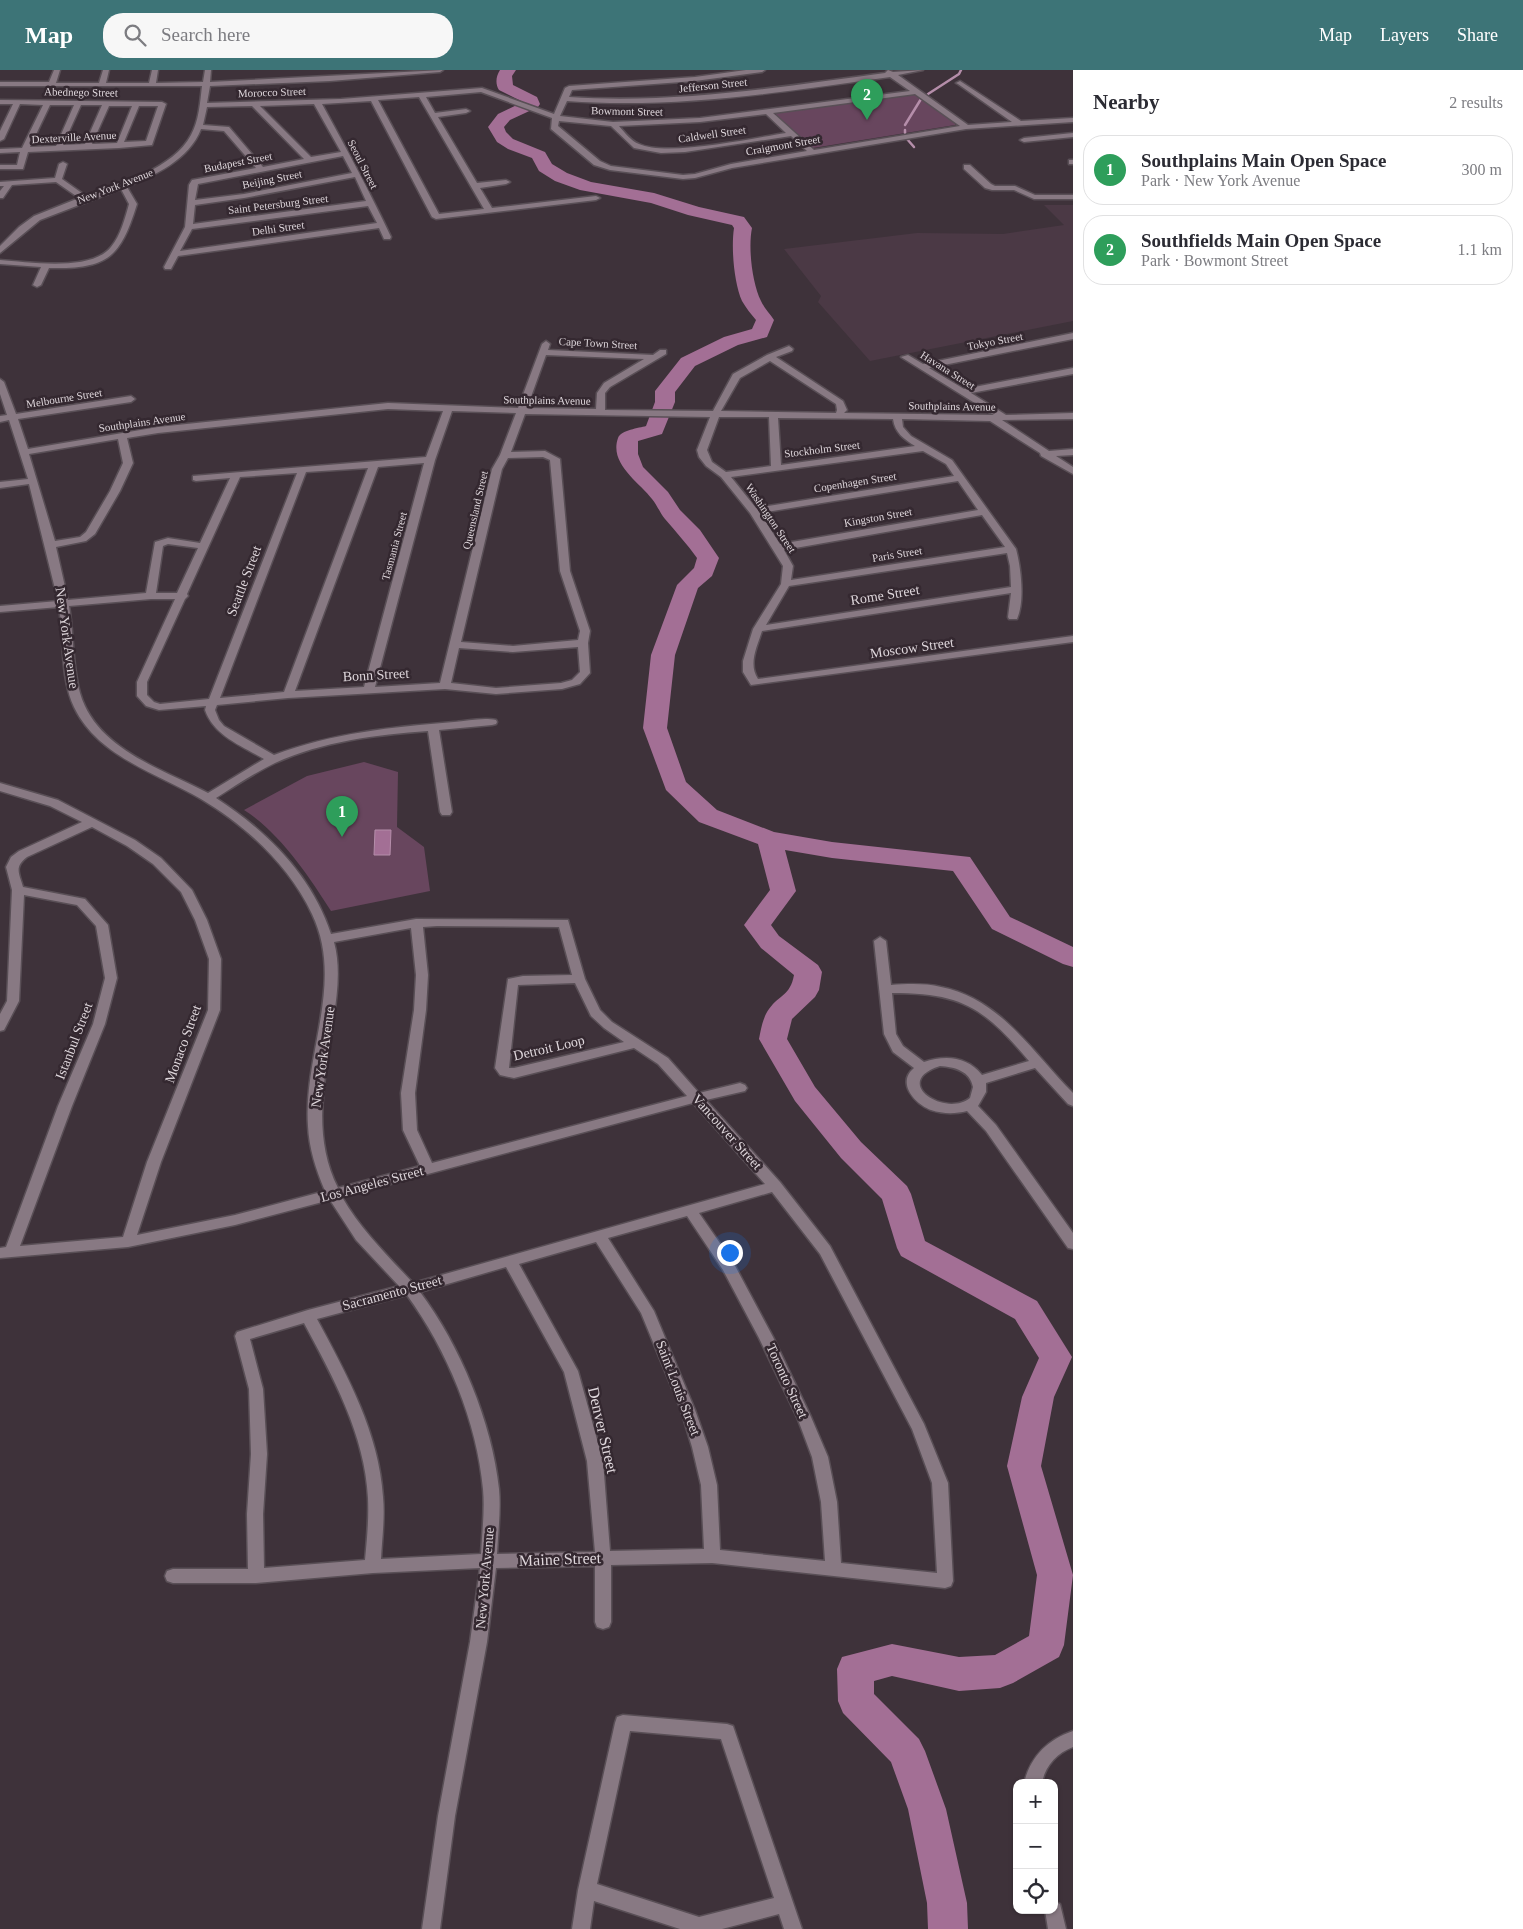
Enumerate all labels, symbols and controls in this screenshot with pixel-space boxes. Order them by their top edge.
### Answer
search box [103,13,453,58]
icon: search [121,21,149,49]
text: Map [25,22,73,48]
text: Search here [161,24,250,45]
text: Map [1319,25,1352,45]
text: Layers [1380,25,1429,45]
text: Share [1457,25,1498,45]
street label: Jefferson Street [678,75,748,95]
pin: 2 [851,79,883,120]
street label: Abednego Street [44,85,118,99]
street label: Morocco Street [238,85,306,99]
text: Nearby [1093,90,1160,114]
text: 2 results [1449,94,1503,111]
street label: Bowmont Street [591,104,663,118]
street label: Caldwell Street [677,123,747,145]
street label: Dexterville Avenue [31,129,117,145]
street label: Craigmont Street [745,133,821,157]
street label: Seoul Street [346,137,380,191]
street label: Budapest Street [203,149,273,175]
text: Southplains Main Open Space [1141,150,1387,171]
text: 1 [1106,161,1114,178]
text: 300 m [1462,161,1502,178]
street label: New York Avenue [75,166,155,206]
street label: Beijing Street [241,167,303,191]
text: Park · New York Avenue [1141,172,1300,189]
street label: Saint Petersburg Street [227,192,329,216]
street label: Delhi Street [251,218,305,238]
text: Southfields Main Open Space [1141,230,1381,251]
text: 2 [1106,241,1114,258]
text: 1.1 km [1458,241,1502,258]
text: Park · Bowmont Street [1141,252,1288,269]
street label: Tokyo Street [966,330,1024,352]
street label: Cape Town Street [559,335,637,351]
street label: Havana Street [919,348,977,392]
street label: Melbourne Street [25,386,103,410]
street label: Southplains Avenue [503,393,591,407]
street label: Southplains Avenue [908,399,996,413]
street label: Southplains Avenue [98,410,186,434]
street label: Stockholm Street [784,438,860,460]
street label: Queensland Street [460,470,490,550]
street label: Copenhagen Street [813,470,897,494]
street label: Washington Street [743,481,799,555]
street label: Kingston Street [843,505,913,529]
street label: Tasmania Street [379,510,409,582]
street label: Seattle Street [224,544,264,618]
street label: Paris Street [871,544,923,564]
street label: Rome Street [849,582,921,608]
street label: New York Avenue [52,586,82,690]
street label: Moscow Street [869,635,955,661]
street label: Bonn Street [342,666,410,684]
pin: 1 [326,796,358,837]
street label: Istanbul Street [52,1000,96,1082]
street label: Monaco Street [162,1003,204,1085]
street label: New York Avenue [308,1005,338,1109]
street label: Detroit Loop [512,1033,586,1063]
street label: Vancouver Street [689,1091,765,1173]
street label: Los Angeles Street [319,1163,425,1205]
your location [717,1240,743,1266]
street label: Sacramento Street [341,1272,443,1313]
street label: Saint Louis Street [653,1338,703,1438]
street label: Toronto Street [763,1341,811,1421]
street label: Denver Street [585,1385,621,1476]
street label: New York Avenue [473,1527,497,1629]
street label: Maine Street [519,1549,602,1569]
map controls [1013,1779,1058,1914]
button: + [1013,1779,1058,1824]
button: − [1013,1824,1058,1869]
button: locate [1013,1869,1058,1914]

